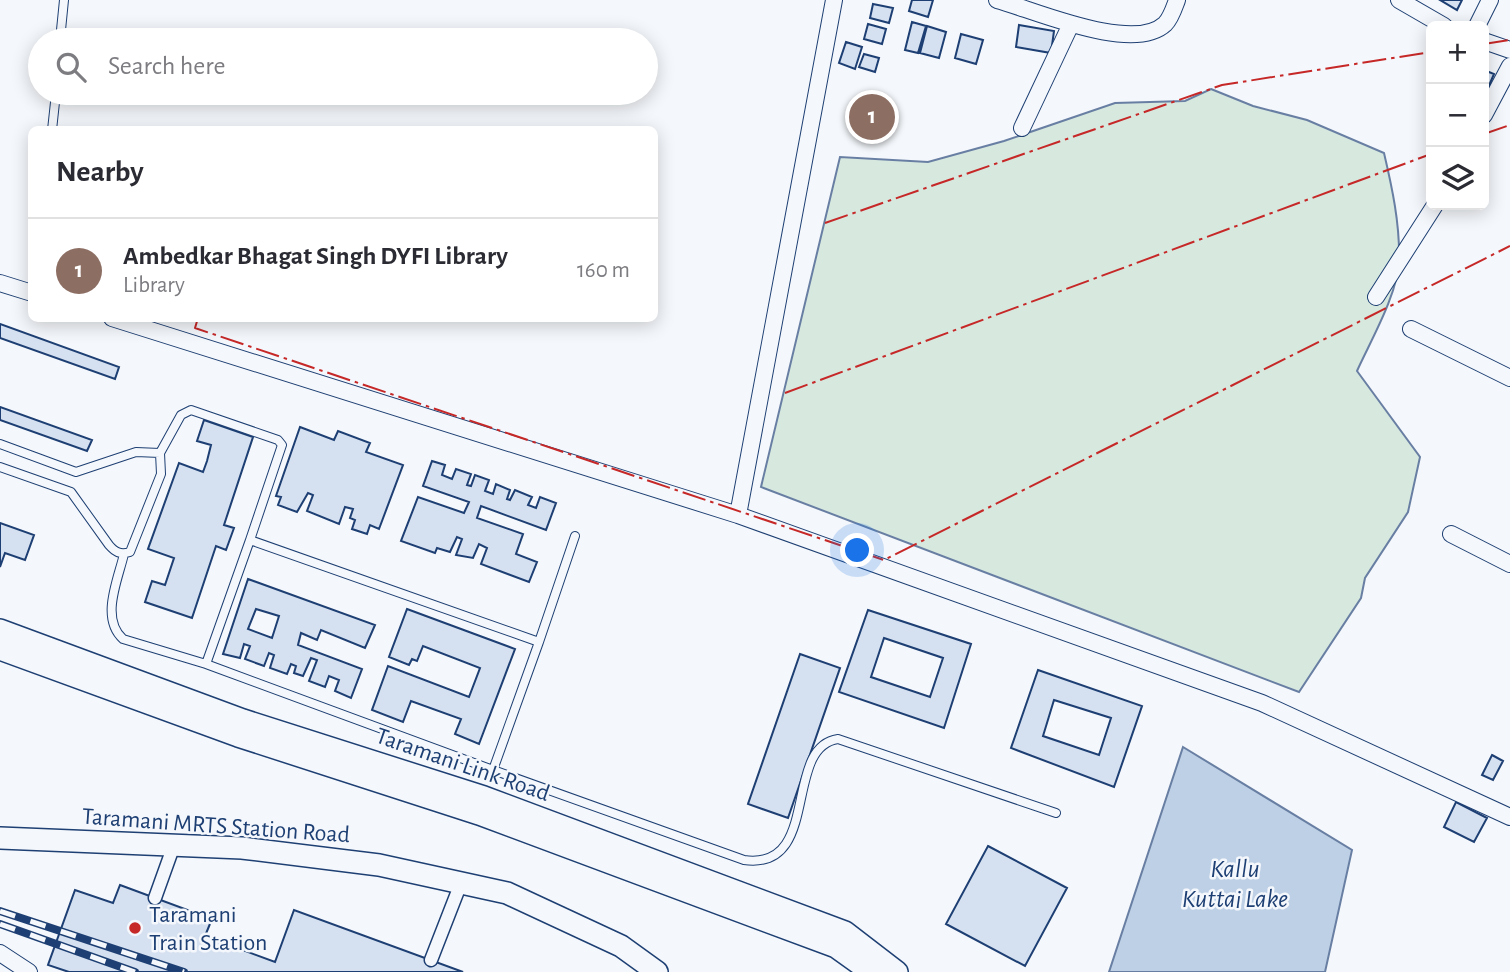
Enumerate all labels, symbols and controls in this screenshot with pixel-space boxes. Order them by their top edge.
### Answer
map controls [1426,21,1489,210]
button: + [1426,21,1489,84]
search box [28,28,658,105]
icon: search [52,48,90,86]
text: Search here [108,53,226,79]
button: − [1426,84,1489,147]
pin: 1 [849,91,895,143]
button: layers [1426,147,1489,210]
text: Nearby [56,157,144,187]
text: Ambedkar Bhagat Singh DYFI Library [123,243,508,269]
text: 1 [75,259,83,282]
text: 160 m [577,259,630,282]
text: Library [123,274,185,297]
your location [840,533,874,567]
street label: Taramani Link Road [373,724,553,806]
street label: Taramani MRTS Station Road [81,805,351,847]
water label: Kallu Kuttai Lake [1182,856,1288,912]
place label: Taramani Train Station [149,903,267,955]
marker: Taramani Train Station [127,920,143,936]

